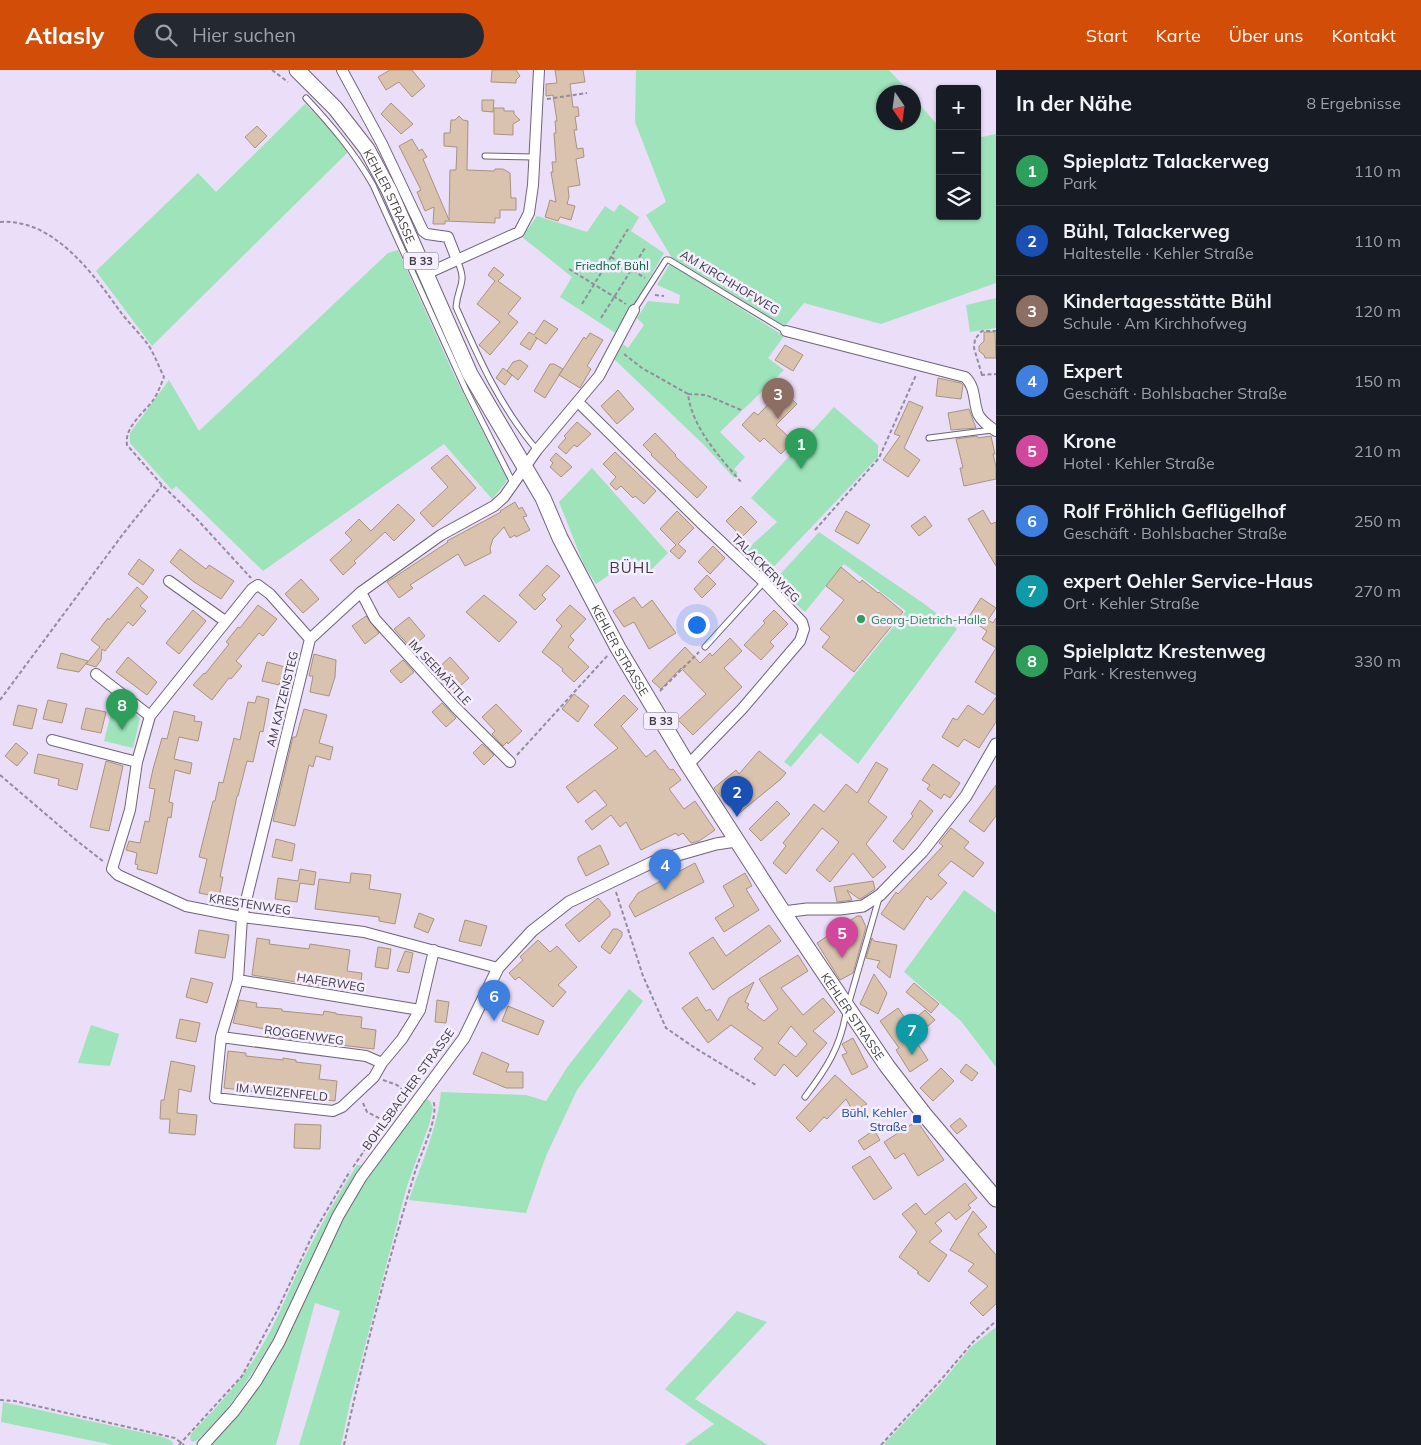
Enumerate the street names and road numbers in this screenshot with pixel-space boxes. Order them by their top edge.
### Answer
street label: KEHLER STRASSE [361,146,419,245]
street label: AM KIRCHHOFWEG [678,246,782,318]
road number: B 33 [404,252,438,270]
street label: TALACKERWEG [729,531,803,605]
street label: KEHLER STRASSE [589,602,652,698]
street label: IM SEEMÄTTLE [406,636,474,708]
street label: AM KATZENSTEG [263,650,301,748]
road number: B 33 [644,712,678,729]
street label: KRESTENWEG [208,890,292,918]
street label: HAFERWEG [296,969,366,995]
street label: KEHLER STRASSE [818,969,888,1063]
street label: ROGGENWEG [263,1022,345,1048]
street label: BOHLSBACHER STRASSE [359,1025,457,1153]
street label: IM WEIZENFELD [235,1080,329,1104]

